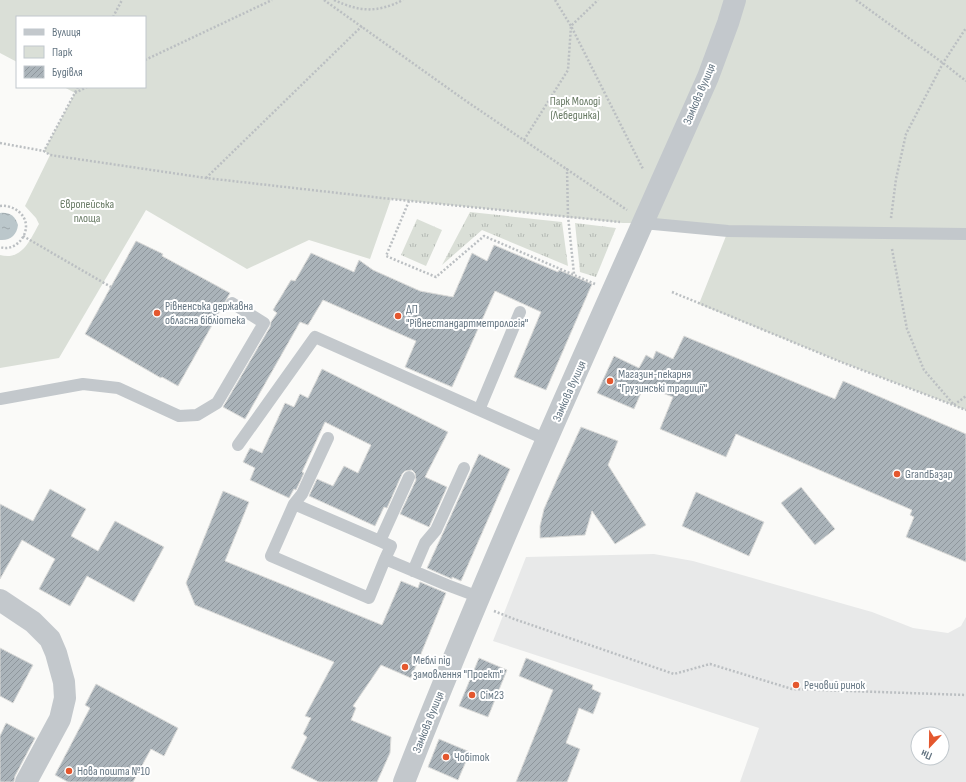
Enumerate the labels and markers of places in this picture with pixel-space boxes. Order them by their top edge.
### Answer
place label: Рівненська державна обласна бібліотека [165,299,254,328]
place label: ДП "Рівнестандартметрологія" [406,302,528,331]
marker: Рівненська державна обласна бібліотека [152,308,162,318]
marker: ДП "Рівнестандартметрологія" [393,311,403,321]
place label: Магазин-пекарня "Грузинські традиції" [618,367,707,396]
marker: Магазин-пекарня "Грузинські традиції" [605,376,615,386]
place label: GrandБазар [905,467,953,482]
marker: GrandБазар [892,469,902,479]
place label: Меблі під замовлення "Проект" [413,653,503,682]
marker: Меблі під замовлення "Проект" [400,662,410,672]
place label: Речовий ринок [804,678,866,693]
marker: Речовий ринок [791,680,801,690]
place label: Сім23 [480,688,504,703]
marker: Сім23 [467,690,477,700]
place label: Чобіток [454,750,490,765]
marker: Чобіток [441,752,451,762]
place label: Нова пошта №10 [77,764,150,779]
marker: Нова пошта №10 [64,766,74,776]

